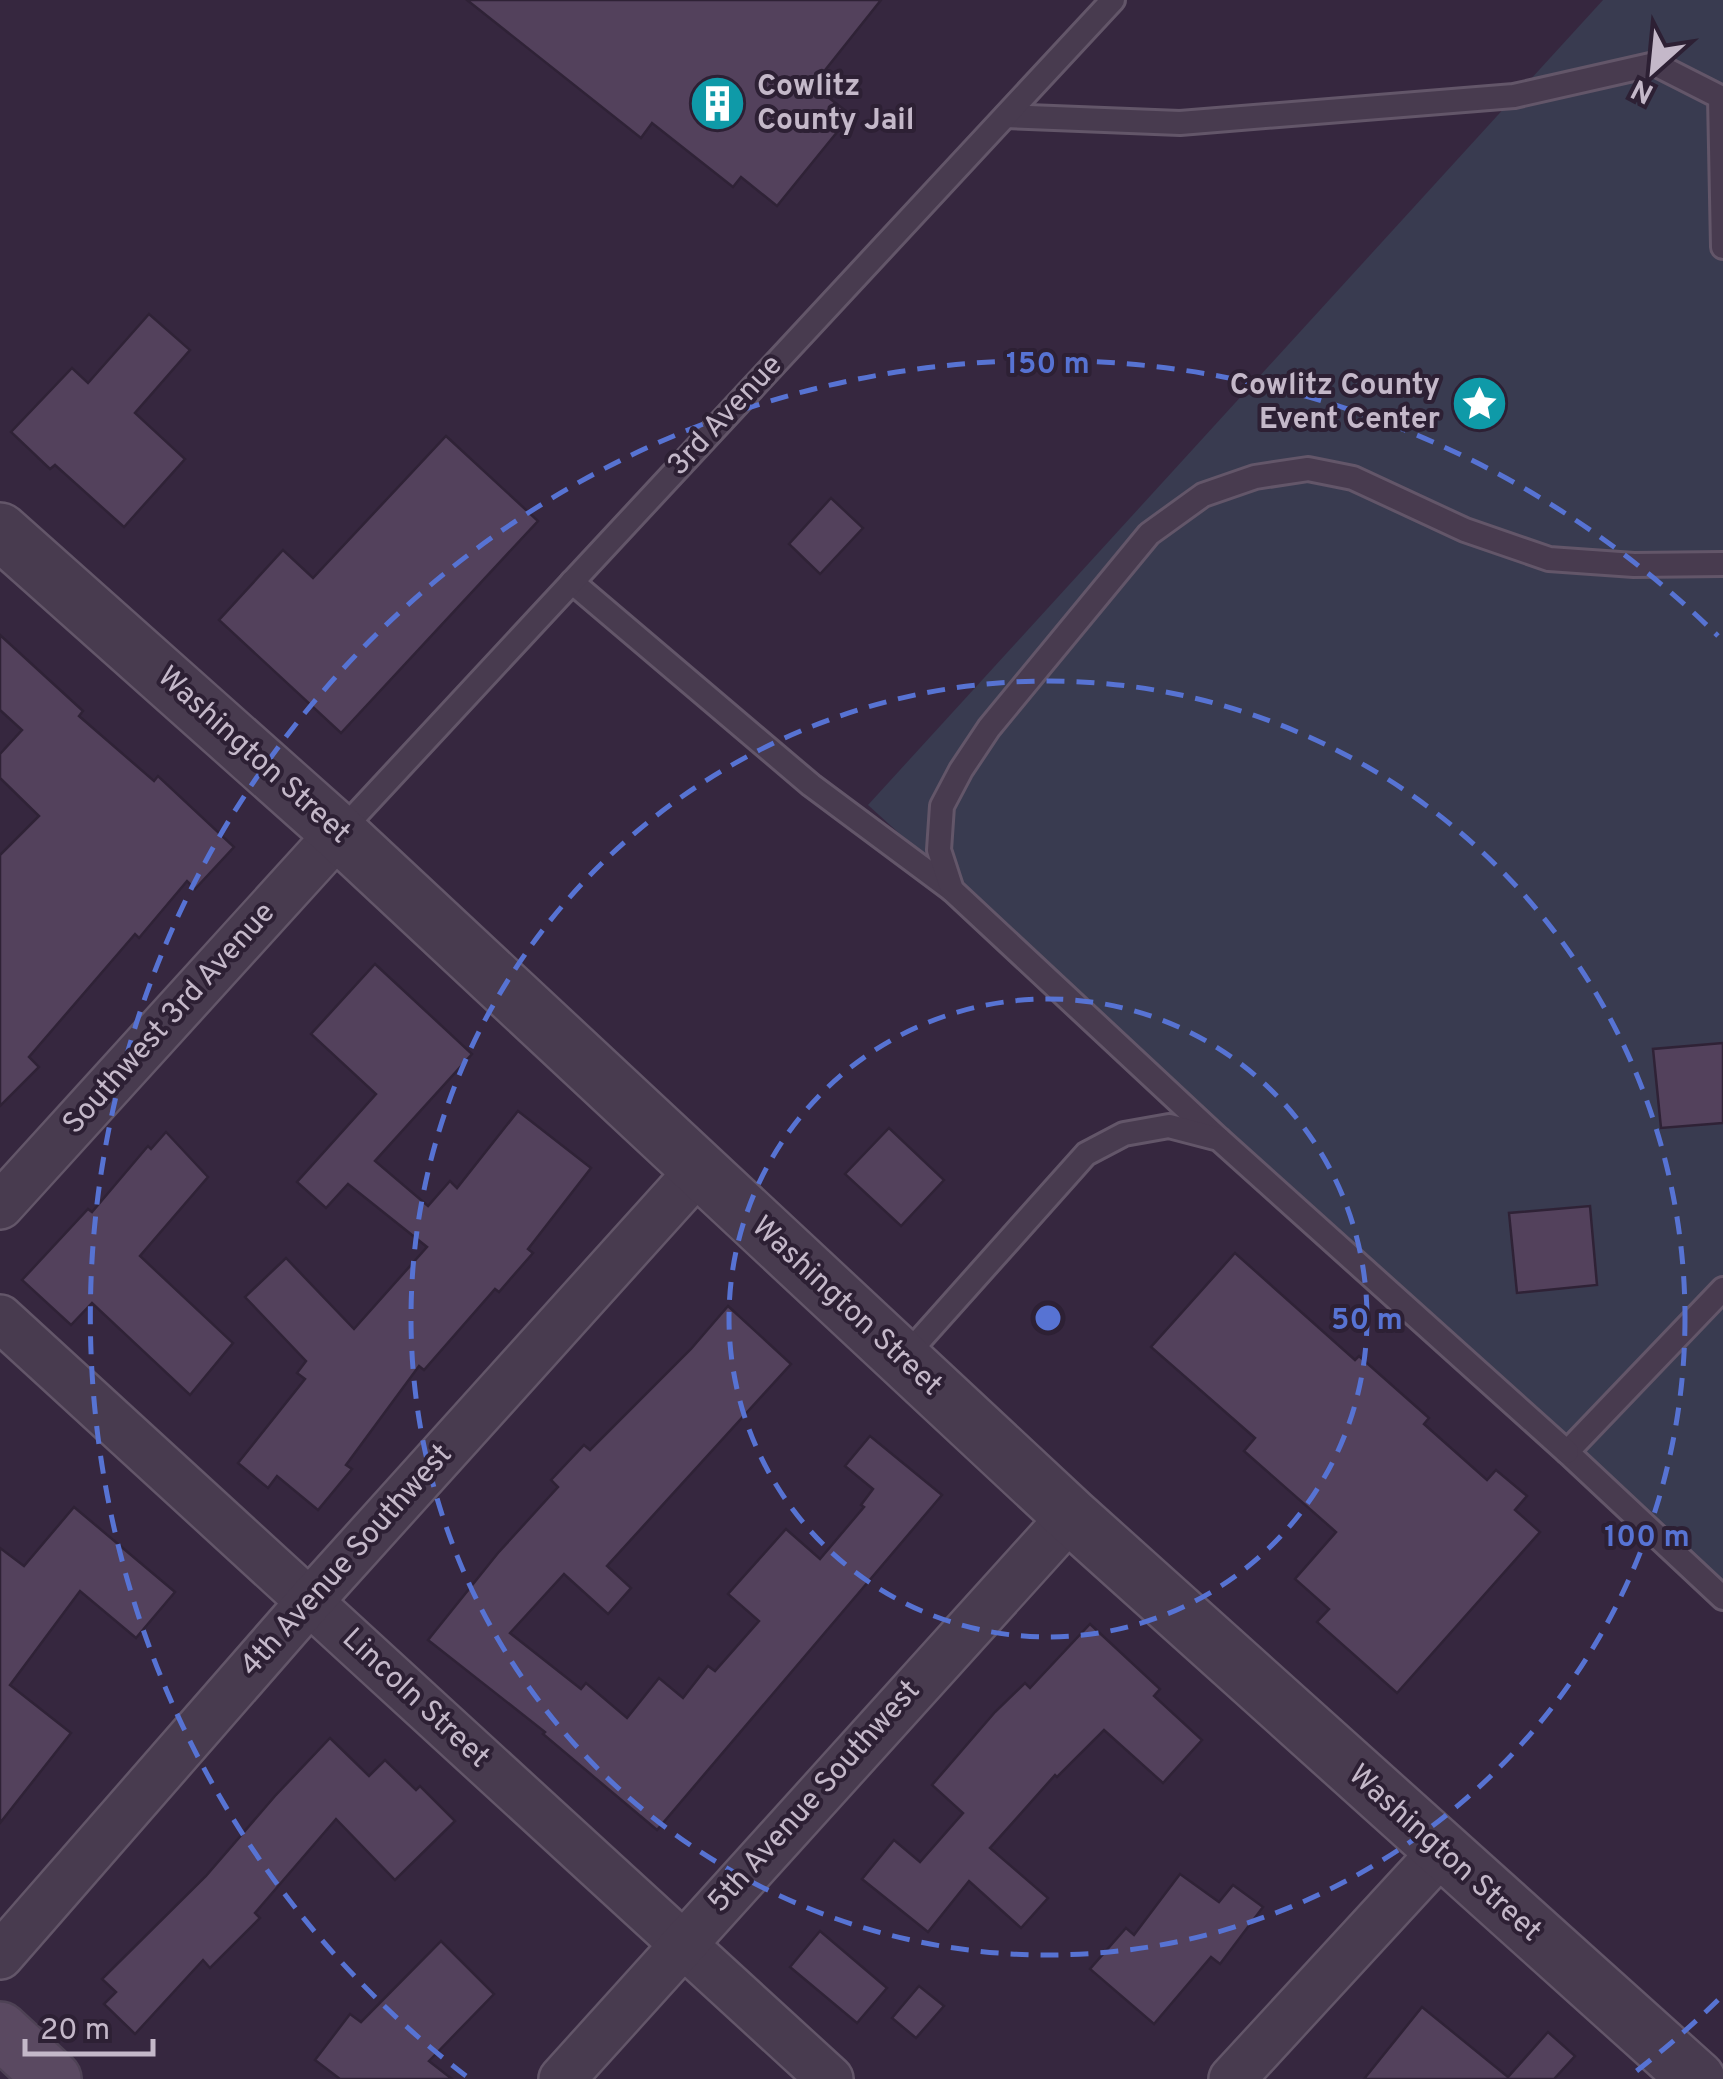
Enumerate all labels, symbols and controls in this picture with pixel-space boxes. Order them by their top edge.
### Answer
north arrow [1603,20,1703,120]
place label: Cowlitz County Jail [757,69,915,140]
text: N [1626,69,1660,110]
building icon: Cowlitz County Jail [688,74,748,134]
text: 150 m [1006,347,1090,384]
street label: 3rd Avenue [661,348,791,484]
place label: Cowlitz County Event Center [1230,368,1440,439]
place icon: Cowlitz County Event Center [1449,373,1509,433]
street label: Washington Street [149,660,357,852]
street label: Southwest 3rd Avenue [56,895,284,1143]
street label: Washington Street [743,1209,949,1405]
centre of rings [1030,1300,1066,1336]
text: 50 m [1331,1303,1403,1340]
street label: 4th Avenue Southwest [233,1437,461,1685]
text: 100 m [1604,1520,1690,1557]
street label: Lincoln Street [334,1621,496,1777]
street label: 5th Avenue Southwest [701,1673,929,1921]
street label: Washington Street [1340,1758,1548,1950]
scale bar [25,1994,152,2056]
text: 20 m [40,2013,110,2050]

